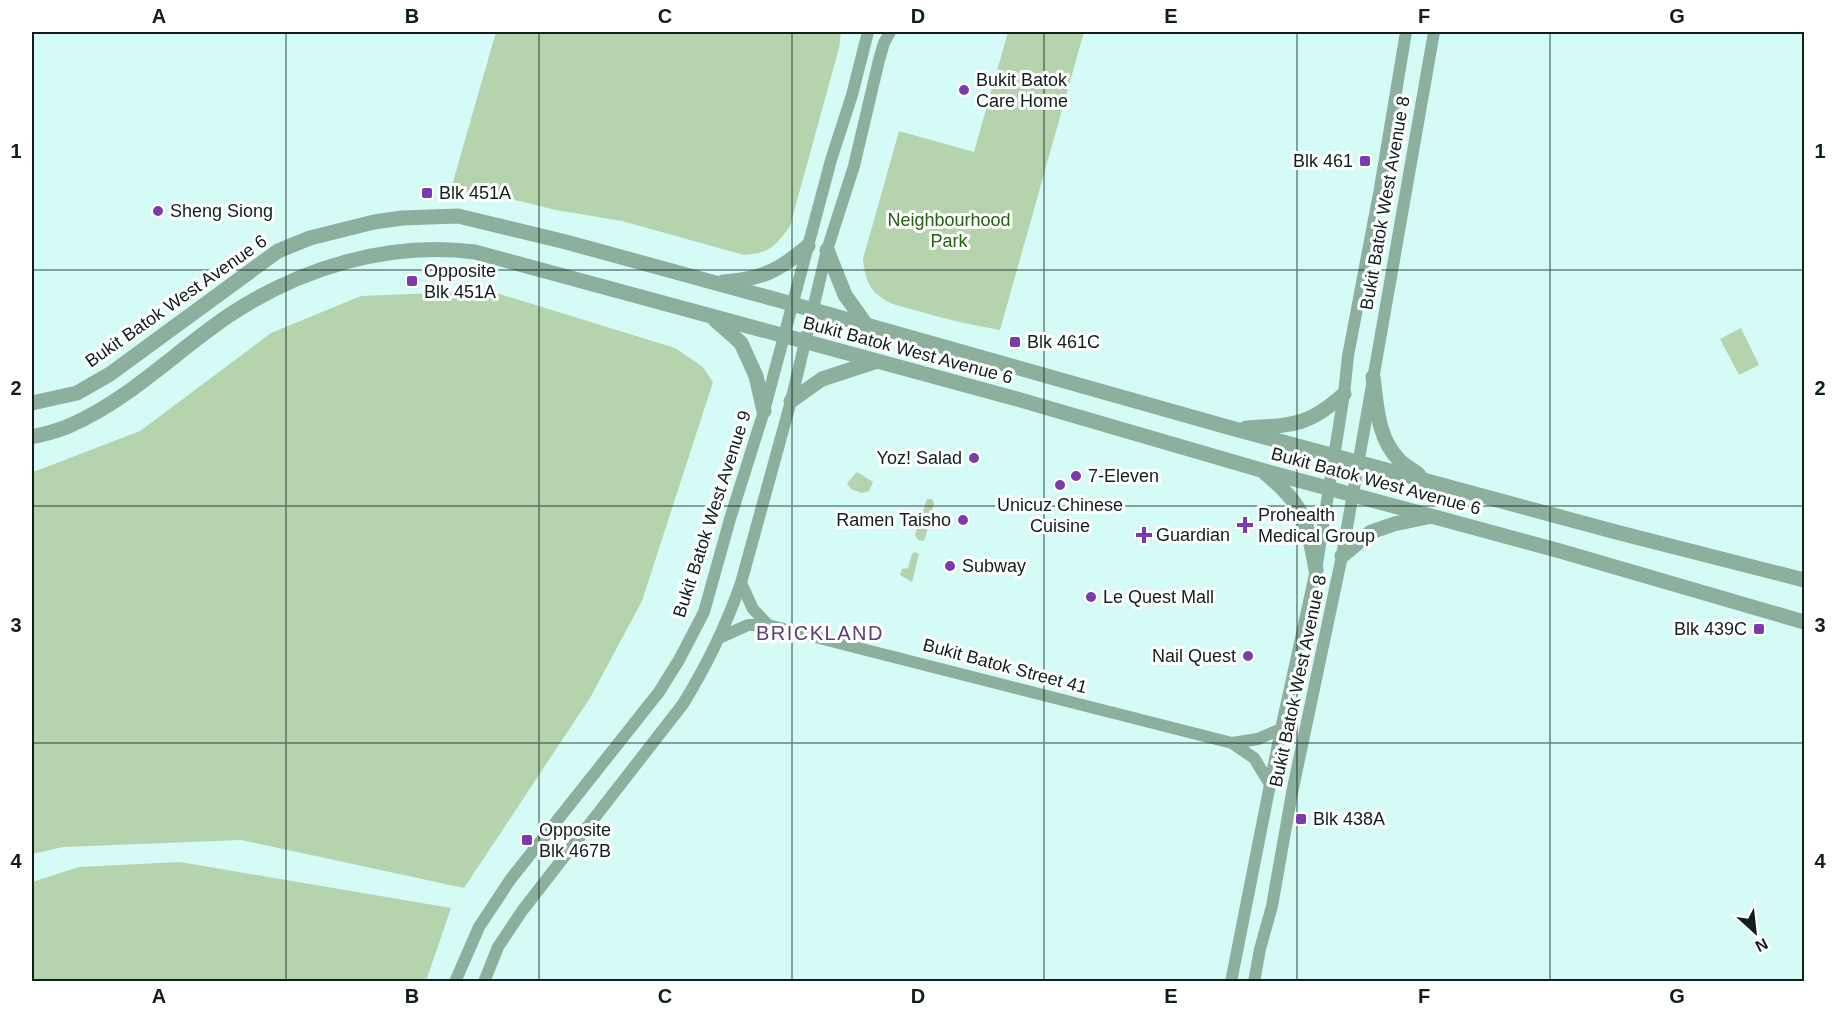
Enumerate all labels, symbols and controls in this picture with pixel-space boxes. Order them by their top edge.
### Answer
text: A [152,5,166,27]
text: B [405,5,419,27]
text: C [658,5,672,27]
text: D [911,5,925,27]
text: E [1164,5,1178,27]
text: F [1418,5,1430,27]
text: G [1669,5,1685,27]
place label: Bukit Batok Care Home [976,70,1068,111]
marker: Bukit Batok Care Home [957,83,971,97]
street label: Bukit Batok West Avenue 8 [1356,95,1414,311]
text: 1 [10,140,22,162]
text: 1 [1814,140,1826,162]
place label: Blk 461 [1293,151,1353,171]
marker: Blk 461 [1358,154,1372,168]
place label: Blk 451A [439,183,511,203]
marker: Blk 451A [420,186,434,200]
place label: Sheng Siong [170,201,273,221]
marker: Sheng Siong [151,204,165,218]
park label: Neighbourhood Park [887,210,1011,251]
street label: Bukit Batok West Avenue 6 [82,231,270,371]
place label: Opposite Blk 451A [424,261,496,302]
marker: Opposite Blk 451A [405,274,419,288]
street label: Bukit Batok West Avenue 6 [801,312,1015,388]
place label: Blk 461C [1027,332,1100,352]
marker: Blk 461C [1008,335,1022,349]
text: 2 [10,377,22,399]
text: 2 [1814,377,1826,399]
street label: Bukit Batok West Avenue 9 [669,408,755,620]
street label: Bukit Batok West Avenue 6 [1269,443,1483,519]
place label: Yoz! Salad [877,448,962,468]
marker: Yoz! Salad [967,451,981,465]
place label: 7-Eleven [1088,466,1159,486]
marker: 7-Eleven [1069,469,1083,483]
marker: Unicuz Chinese Cuisine [1053,478,1067,492]
place label: Unicuz Chinese Cuisine [997,495,1123,536]
place label: Prohealth Medical Group [1258,505,1375,546]
place label: Ramen Taisho [836,510,951,530]
marker: Ramen Taisho [956,513,970,527]
marker: Prohealth Medical Group [1236,516,1254,534]
place label: Guardian [1156,525,1230,545]
marker: Guardian [1137,528,1151,542]
place label: Subway [962,556,1026,576]
marker: Subway [943,559,957,573]
street label: Bukit Batok West Avenue 8 [1266,573,1330,789]
place label: Le Quest Mall [1103,587,1214,607]
marker: Le Quest Mall [1084,590,1098,604]
text: 3 [10,614,22,636]
text: 3 [1814,614,1826,636]
place label: Blk 439C [1674,619,1747,639]
district label: BRICKLAND [756,622,884,644]
marker: Blk 439C [1752,622,1766,636]
street label: Bukit Batok Street 41 [921,634,1089,698]
place label: Nail Quest [1152,646,1236,666]
marker: Nail Quest [1241,649,1255,663]
place label: Blk 438A [1313,809,1385,829]
marker: Blk 438A [1294,812,1308,826]
place label: Opposite Blk 467B [539,820,611,861]
marker: Opposite Blk 467B [520,833,534,847]
text: 4 [10,850,22,872]
text: 4 [1814,850,1826,872]
north arrow [1725,902,1785,962]
text: N [1753,935,1771,955]
text: A [152,985,166,1007]
text: B [405,985,419,1007]
text: C [658,985,672,1007]
text: D [911,985,925,1007]
text: E [1164,985,1178,1007]
text: F [1418,985,1430,1007]
text: G [1669,985,1685,1007]

